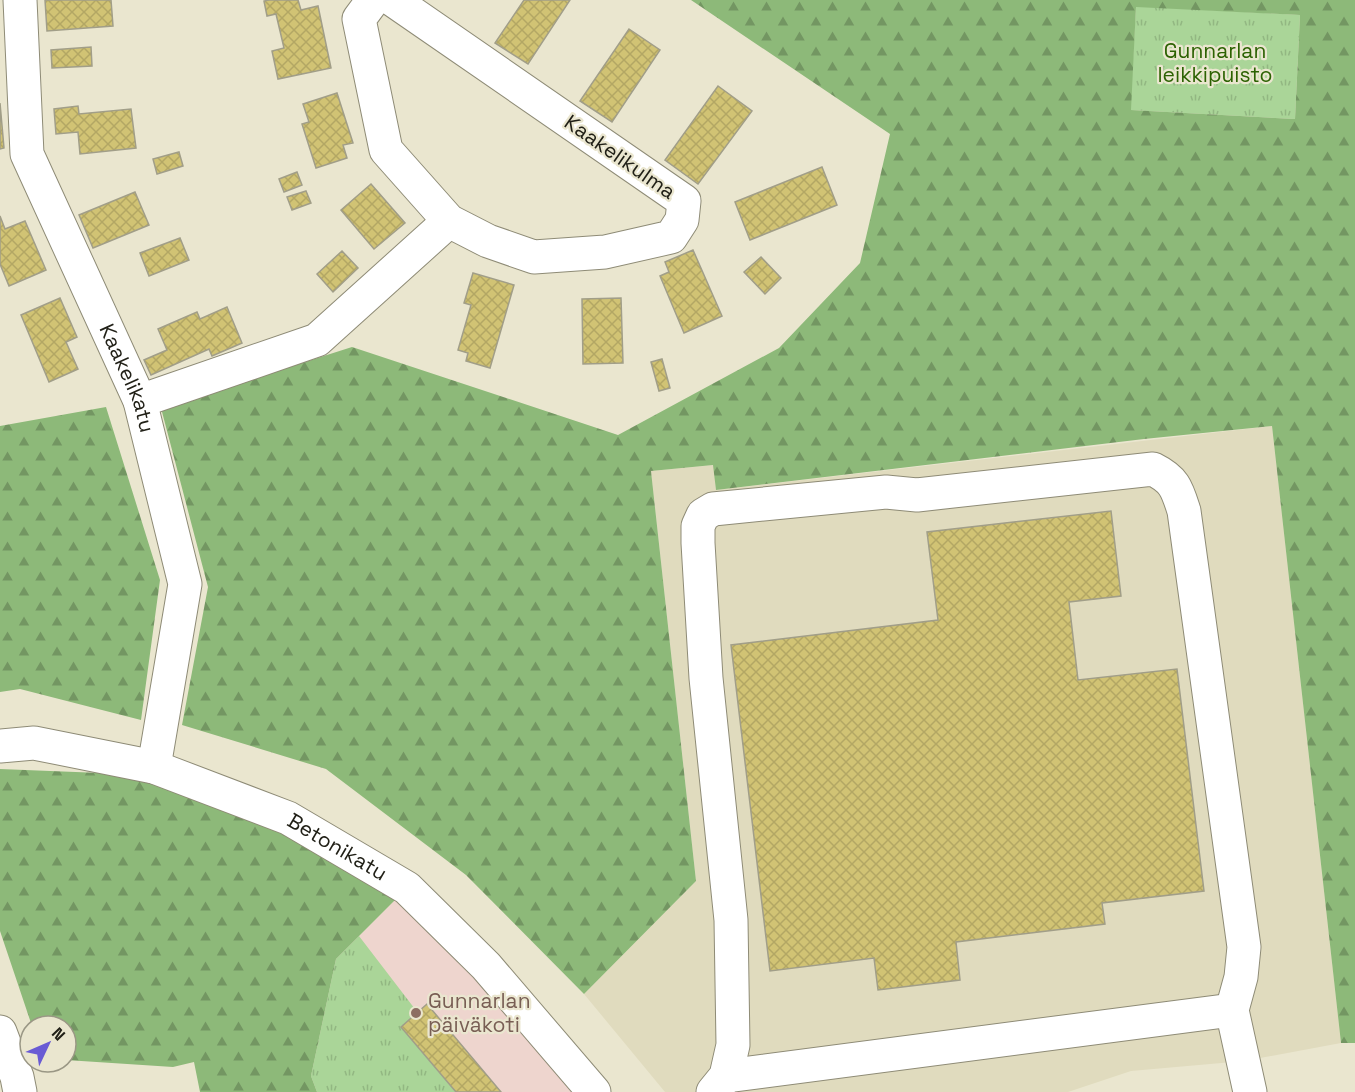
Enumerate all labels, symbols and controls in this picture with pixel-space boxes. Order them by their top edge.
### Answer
park label: Gunnarlan leikkipuisto [1157,37,1273,88]
street label: Kaakelikulma [559,108,681,205]
street label: Kaakelikatu [93,319,161,435]
street label: Betonikatu [283,807,392,886]
place label: Gunnarlan päiväkoti [428,987,531,1038]
marker: Gunnarlan päiväkoti [409,1006,423,1020]
north arrow [18,1014,78,1074]
text: N [47,1023,70,1045]

